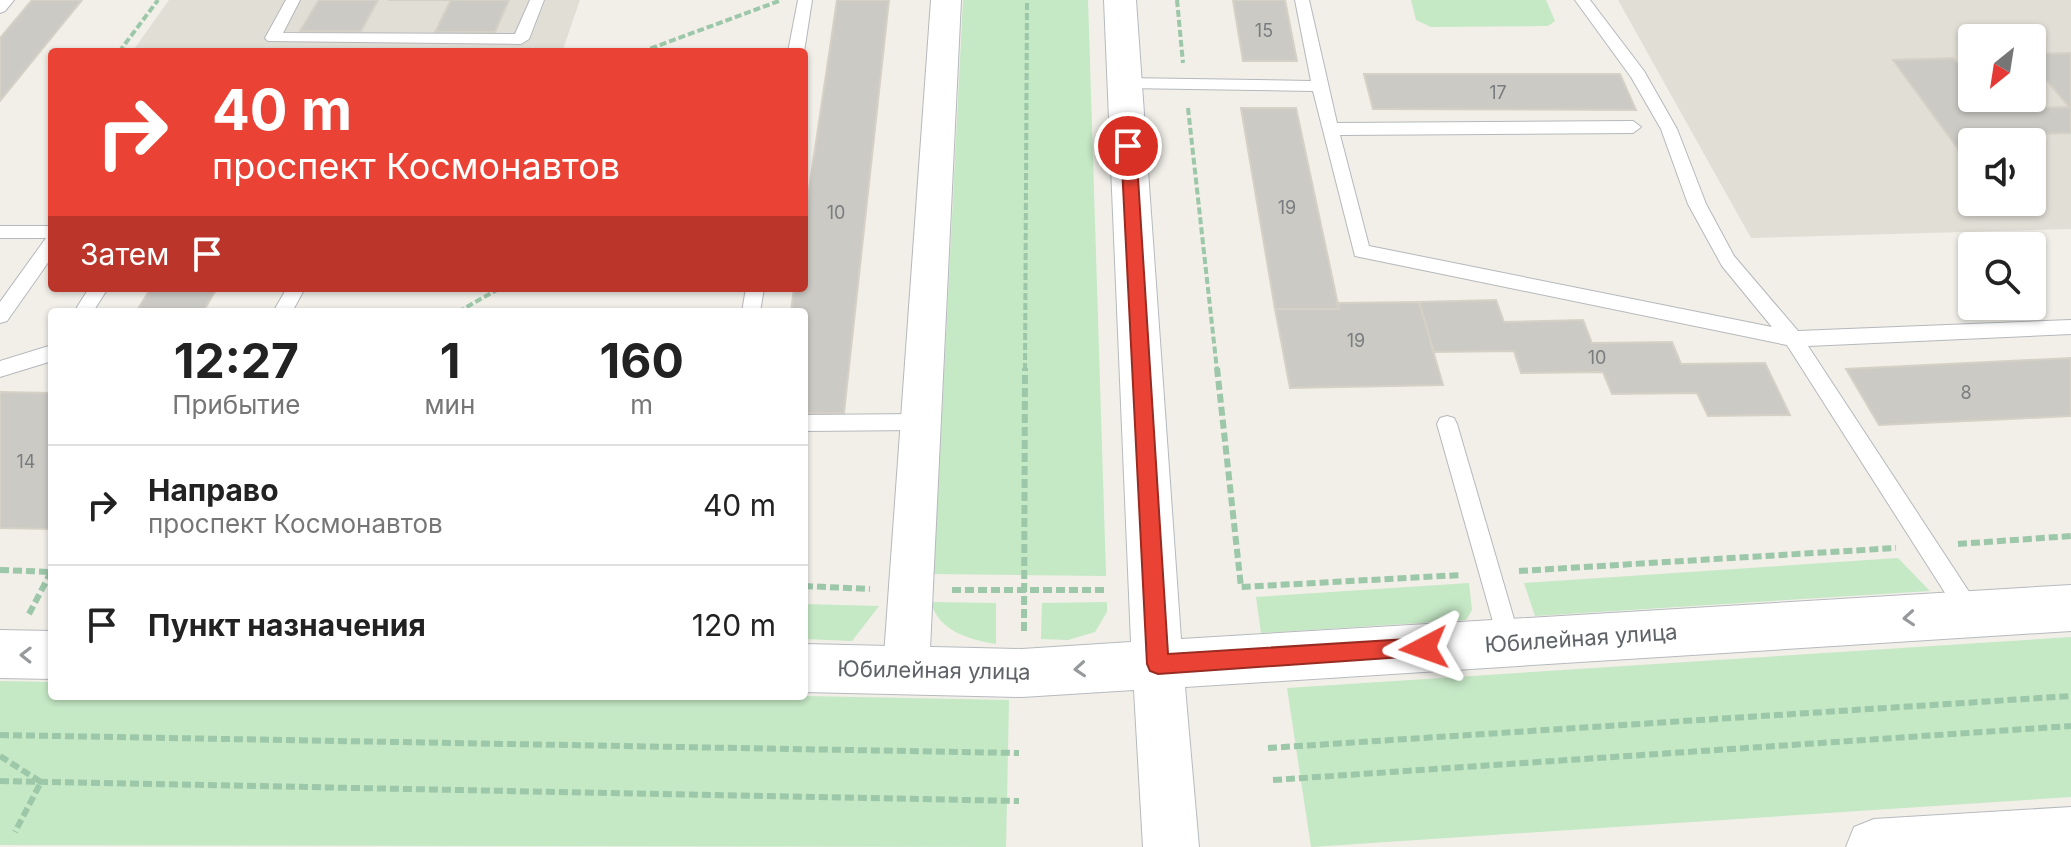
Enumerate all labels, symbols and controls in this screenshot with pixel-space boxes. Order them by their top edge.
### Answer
house number: 15 [1255,20,1273,41]
north arrow [1958,24,2046,112]
map controls [1958,24,2046,320]
text: 40 m [212,76,352,144]
icon: right [80,80,184,184]
house number: 17 [1489,82,1507,103]
pin [1094,112,1162,180]
icon: arrive [1106,124,1150,168]
button: sound [1958,128,2046,216]
text: проспект Космонавтов [212,144,620,188]
house number: 19 [1278,197,1296,218]
house number: 10 [827,202,845,223]
icon: arrive [185,232,229,276]
button: search [1958,232,2046,320]
text: Затем [80,236,169,272]
house number: 19 [1347,330,1365,351]
text: 12:27 [174,331,299,390]
text: 1 [440,331,460,390]
text: 160 [600,331,684,390]
house number: 10 [1588,347,1606,368]
house number: 8 [1960,382,1972,403]
text: Прибытие [172,389,300,420]
text: мин [425,389,475,420]
text: m [630,389,653,420]
house number: 14 [17,451,35,472]
text: Направо [148,472,279,508]
icon: right [80,483,124,527]
text: 40 m [703,487,776,523]
text: проспект Космонавтов [148,508,443,539]
icon: arrive [80,603,124,647]
position arrow [1382,606,1466,690]
text: Пункт назначения [148,607,426,643]
text: 120 m [692,607,776,643]
one-way arrow [1902,609,1915,626]
street label: Юбилейная улица [1484,618,1678,658]
one-way arrow [19,646,32,664]
street label: Юбилейная улица [837,655,1031,685]
one-way arrow [1073,660,1086,677]

